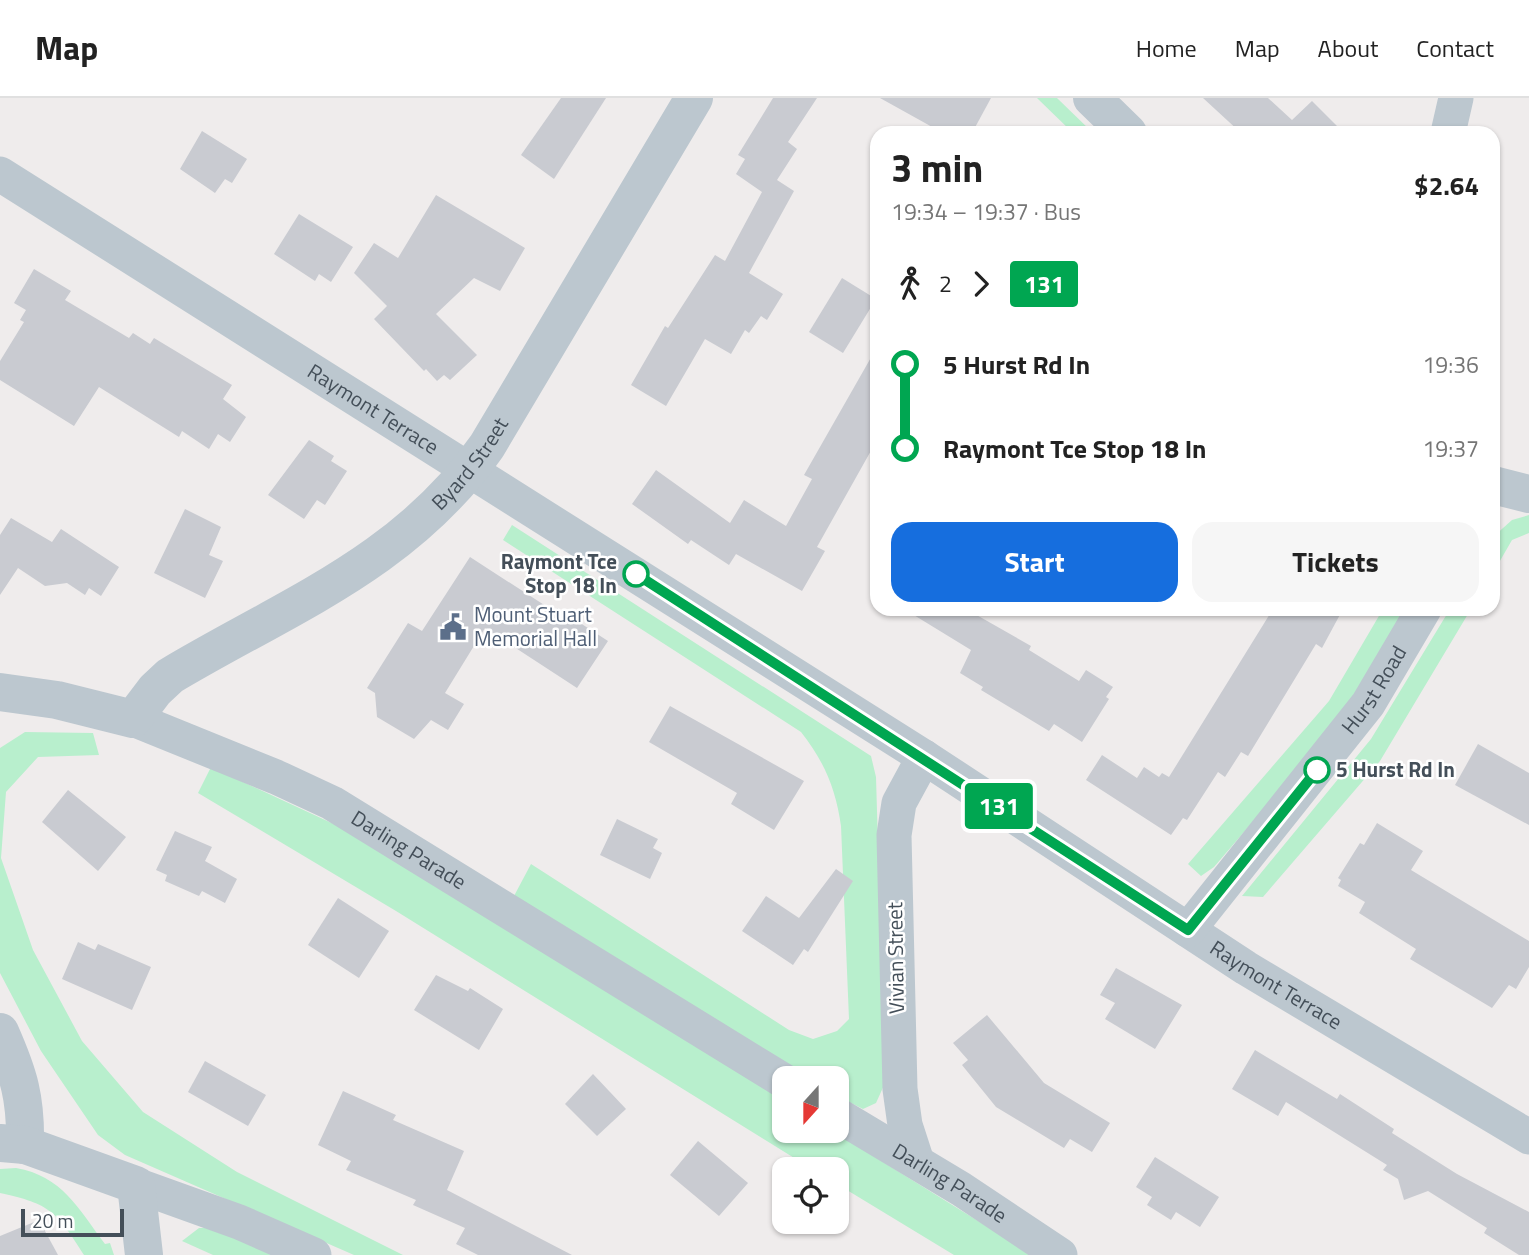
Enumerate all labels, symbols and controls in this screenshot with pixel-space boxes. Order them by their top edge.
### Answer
text: Map [35,23,98,73]
text: Home [1136,30,1197,66]
text: Map [1235,30,1280,66]
text: About [1318,30,1378,66]
text: Contact [1416,30,1494,66]
text: 3 min [891,139,983,197]
text: $2.64 [1414,166,1479,205]
text: 19:34 – 19:37 · Bus [891,194,1081,229]
icon: walk [891,265,929,303]
icon: forward [962,265,1000,303]
text: 2 [939,266,952,301]
text: 131 [1024,266,1064,302]
text: 5 Hurst Rd In [943,345,1090,384]
text: 19:36 [1422,347,1479,382]
street label: Raymont Terrace [302,355,445,462]
street label: Byard Street [424,410,516,517]
text: Raymont Tce Stop 18 In [943,429,1206,468]
text: 19:37 [1422,431,1479,466]
button: Start [891,522,1178,602]
button: Tickets [1192,522,1479,602]
place label: Raymont Tce Stop 18 In [501,545,617,601]
marker: Raymont Tce Stop 18 In [623,561,649,587]
place label: Mount Stuart Memorial Hall [474,598,597,654]
public building icon: Mount Stuart Memorial Hall [438,612,468,642]
street label: Hurst Road [1333,639,1414,741]
place label: 5 Hurst Rd In [1336,753,1455,785]
marker: 5 Hurst Rd In [1304,757,1330,783]
line badge: 131 [959,783,1039,829]
text: 131 [979,788,1019,824]
street label: Darling Parade [345,802,473,897]
street label: Vivian Street [878,901,912,1014]
street label: Raymont Terrace [1204,932,1349,1037]
north arrow [772,1066,849,1143]
map controls [772,1066,849,1234]
street label: Darling Parade [887,1134,1014,1230]
button: locate [772,1157,849,1234]
scale bar [21,1206,124,1238]
text: 20 m [32,1206,73,1235]

